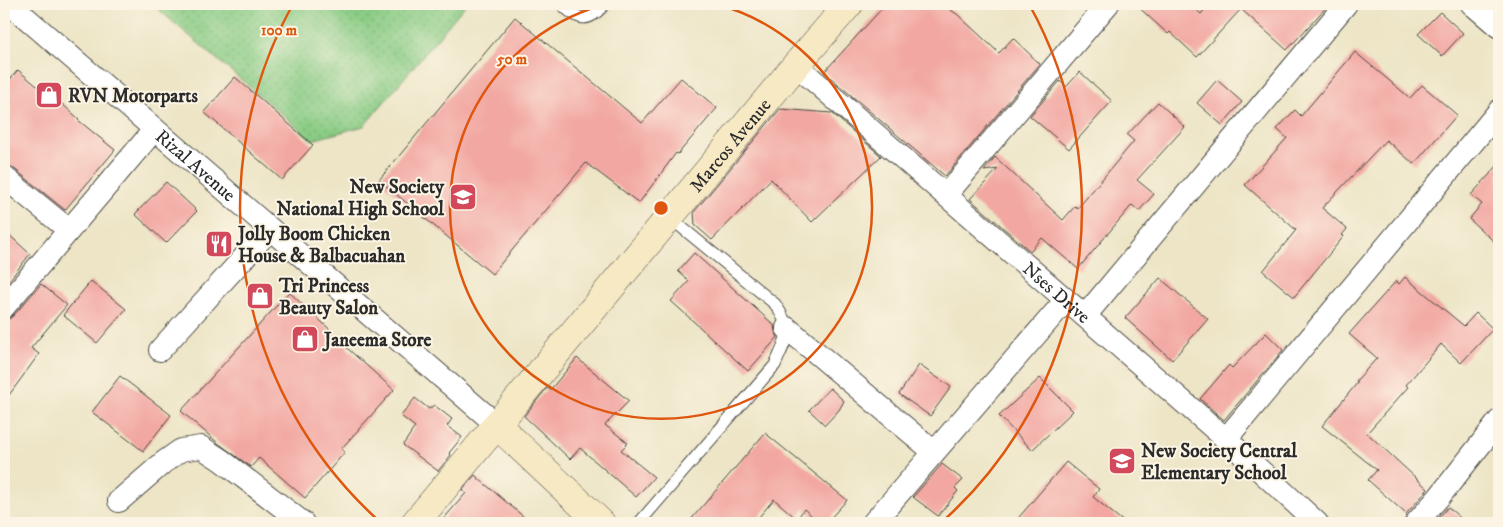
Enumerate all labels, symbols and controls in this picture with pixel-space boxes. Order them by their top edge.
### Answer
text: 100 m [261,21,298,40]
text: 50 m [496,50,528,69]
shop icon: RVN Motorparts [34,80,64,110]
place label: RVN Motorparts [68,85,198,108]
street label: Marcos Avenue [685,94,777,197]
street label: Rizal Avenue [150,125,240,207]
place label: New Society National High School [276,176,445,221]
school or university icon: New Society National High School [448,182,478,212]
centre of rings [652,199,670,217]
place label: Jolly Boom Chicken House & Balbacuahan [236,223,406,268]
restaurant icon: Jolly Boom Chicken House & Balbacuahan [204,229,234,259]
street label: Nses Drive [1018,258,1095,329]
place label: Tri Princess Beauty Salon [278,275,379,320]
shop icon: Tri Princess Beauty Salon [245,281,275,311]
shop icon: Janeema Store [290,324,320,354]
place label: Janeema Store [322,329,432,352]
place label: New Society Central Elementary School [1141,440,1297,485]
school or university icon: New Society Central Elementary School [1107,446,1137,476]

